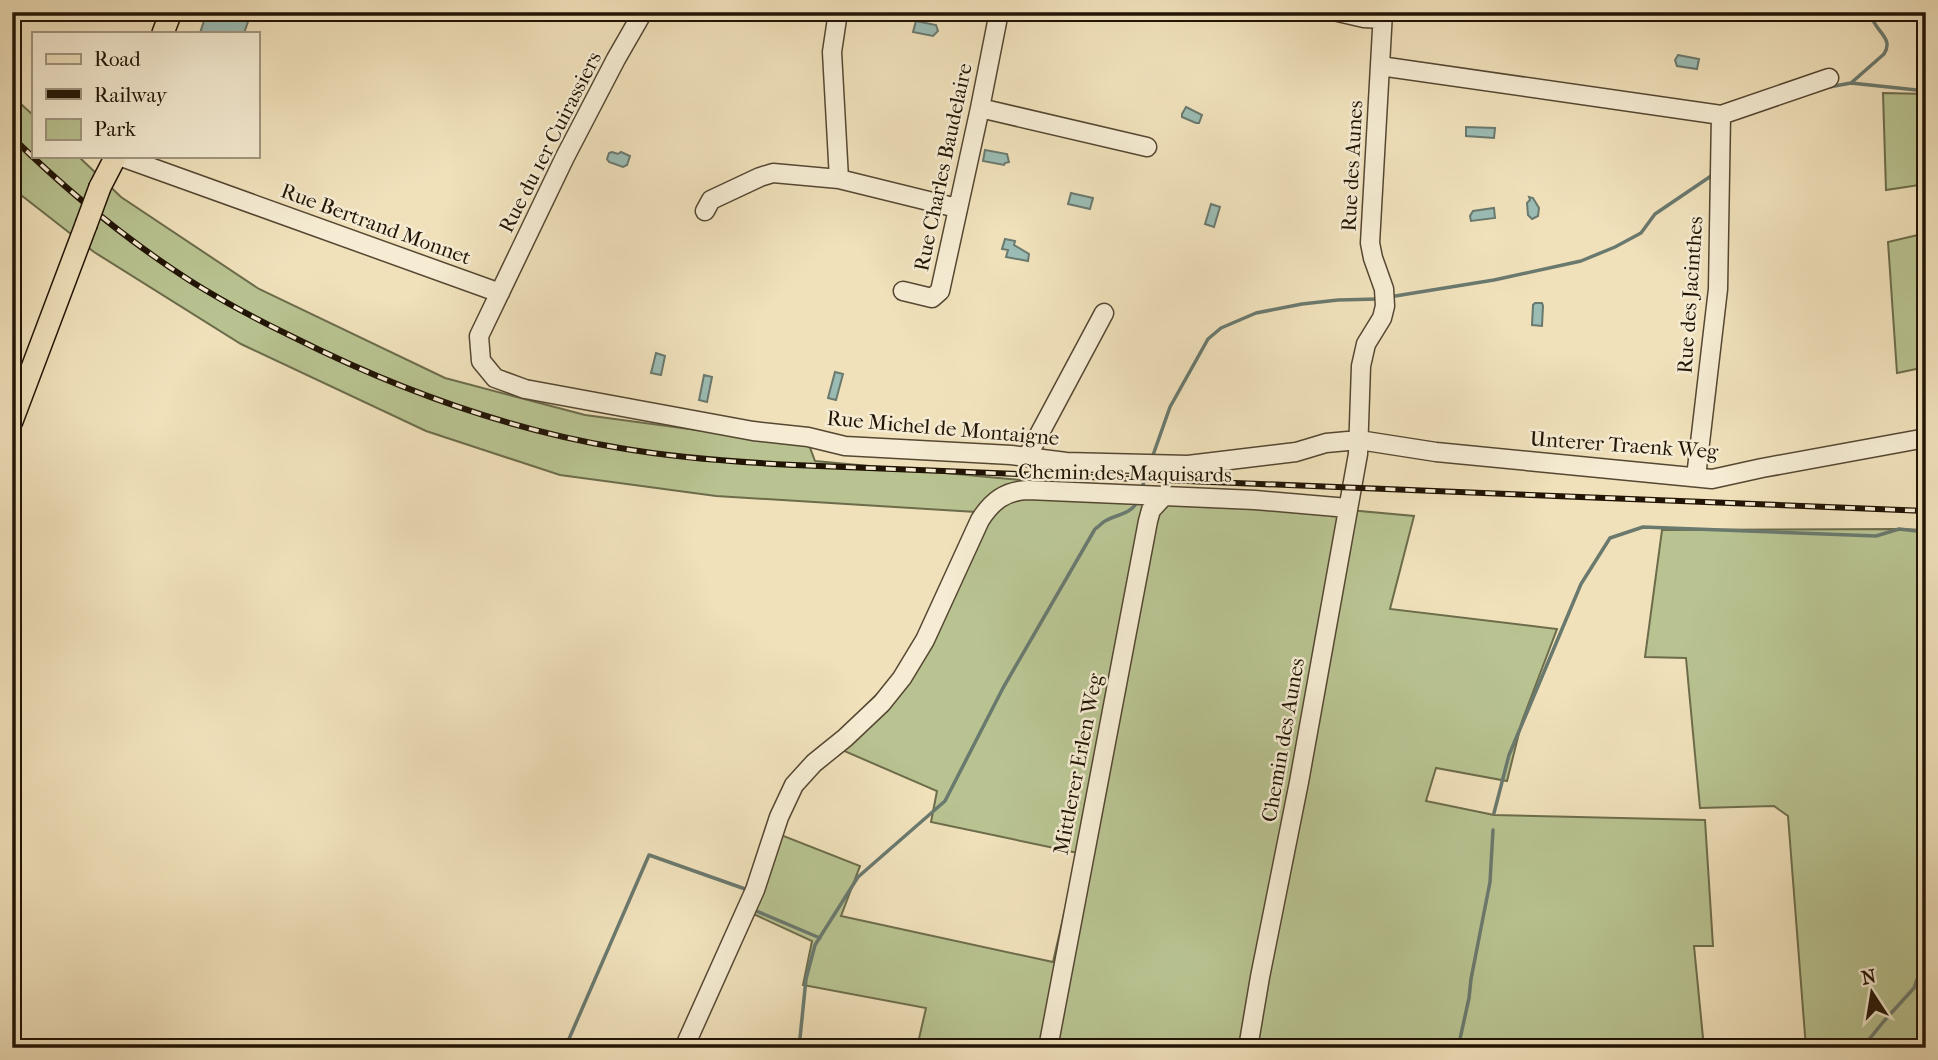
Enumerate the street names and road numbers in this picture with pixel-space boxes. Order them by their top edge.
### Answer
street label: Rue du 1er Cuirassiers [494,47,606,237]
street label: Rue Charles Baudelaire [909,61,977,273]
street label: Rue des Aunes [1337,100,1367,232]
street label: Rue Bertrand Monnet [278,178,475,270]
street label: Rue des Jacinthes [1673,215,1707,374]
street label: Rue Michel de Montaigne [826,406,1060,450]
street label: Unterer Traenk Weg [1529,426,1720,464]
street label: Chemin des Maquisards [1018,459,1232,487]
street label: Chemin des Aunes [1257,656,1309,824]
street label: Mittlerer Erlen Weg [1049,671,1107,857]

